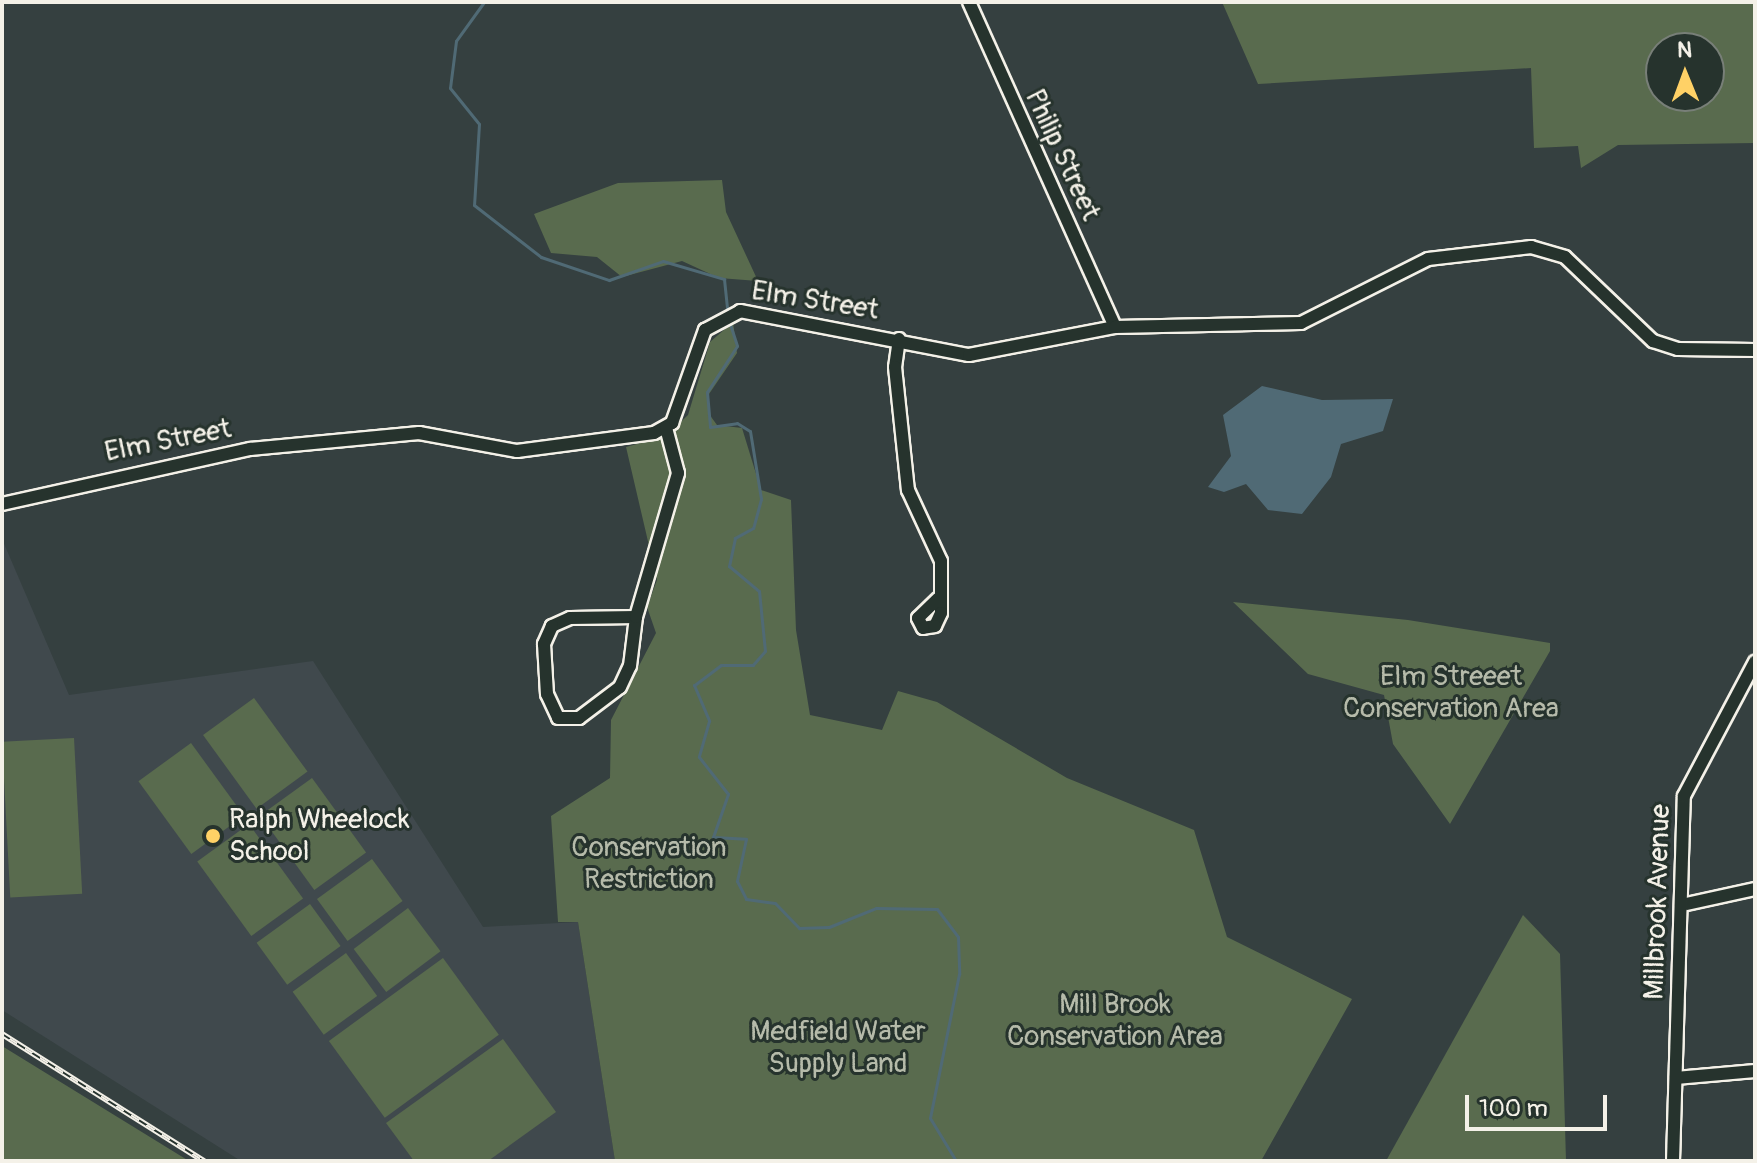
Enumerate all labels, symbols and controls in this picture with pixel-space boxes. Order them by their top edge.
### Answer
north arrow [1645,32,1725,112]
text: N [1677,36,1692,64]
street label: Philip Street [1017,84,1107,226]
street label: Elm Street [749,274,881,328]
street label: Elm Street [102,412,234,470]
park label: Elm Streeet Conservation Area [1343,660,1559,726]
place label: Ralph Wheelock School [229,803,410,869]
street label: Millbrook Avenue [1638,804,1678,1000]
marker: Ralph Wheelock School [204,827,222,845]
park label: Conservation Restriction [571,831,727,897]
park label: Mill Brook Conservation Area [1007,988,1223,1054]
park label: Medfield Water Supply Land [750,1015,926,1081]
scale bar [1469,1079,1611,1129]
text: 100 m [1479,1094,1548,1123]

